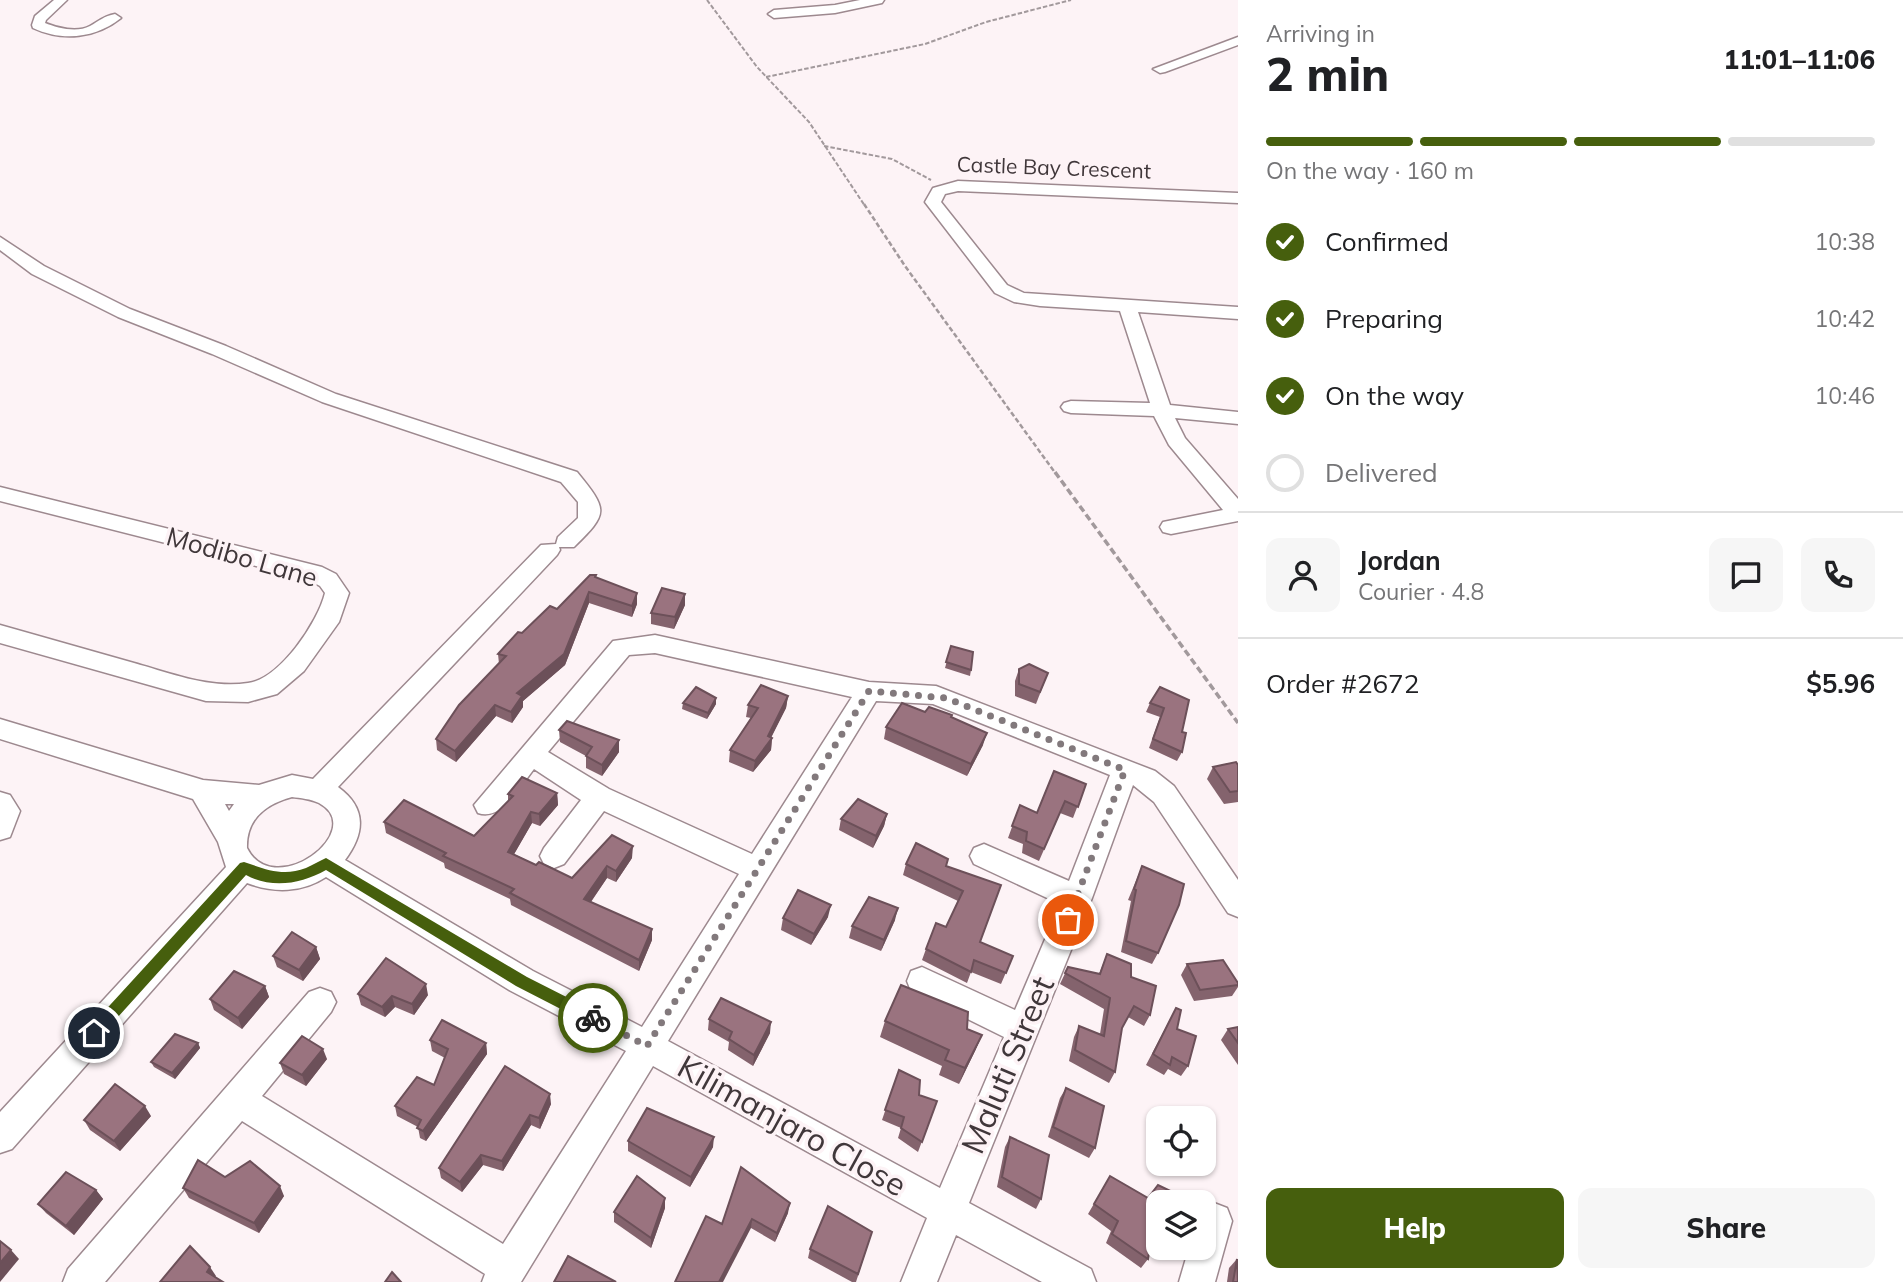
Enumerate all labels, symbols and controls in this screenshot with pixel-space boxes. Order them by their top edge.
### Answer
text: Arriving in [1266,19,1375,48]
text: 11:01–11:06 [1724,43,1875,76]
text: 2 min [1266,45,1389,103]
street label: Castle Bay Crescent [956,151,1152,183]
text: On the way · 160 m [1266,156,1474,185]
icon: check [1266,223,1304,261]
text: Confirmed [1325,225,1449,258]
text: 10:38 [1815,227,1875,256]
icon: check [1266,300,1304,338]
text: Preparing [1325,302,1443,335]
text: 10:42 [1815,304,1875,333]
icon: check [1266,377,1304,415]
text: On the way [1325,379,1464,412]
text: 10:46 [1815,381,1875,410]
text: Delivered [1325,456,1438,489]
street label: Modibo Lane [163,519,321,594]
button: person [1266,538,1340,612]
button: chat [1709,538,1783,612]
button: phone [1801,538,1875,612]
text: Jordan [1358,544,1441,577]
text: Courier · 4.8 [1358,577,1484,606]
text: Order #2672 [1266,667,1419,700]
text: $5.96 [1806,667,1875,700]
pin [1038,890,1098,950]
icon: bag [1049,901,1087,939]
street label: Maluti Street [952,970,1062,1159]
courier [558,983,628,1053]
icon: bike [574,999,612,1037]
pin [64,1003,124,1063]
icon: home [75,1014,113,1052]
street label: Kilimanjaro Close [671,1046,914,1204]
map controls [1146,1106,1216,1260]
button: locate [1146,1106,1216,1176]
button: Help [1266,1188,1564,1268]
button: Share [1578,1188,1875,1268]
button: layers [1146,1190,1216,1260]

